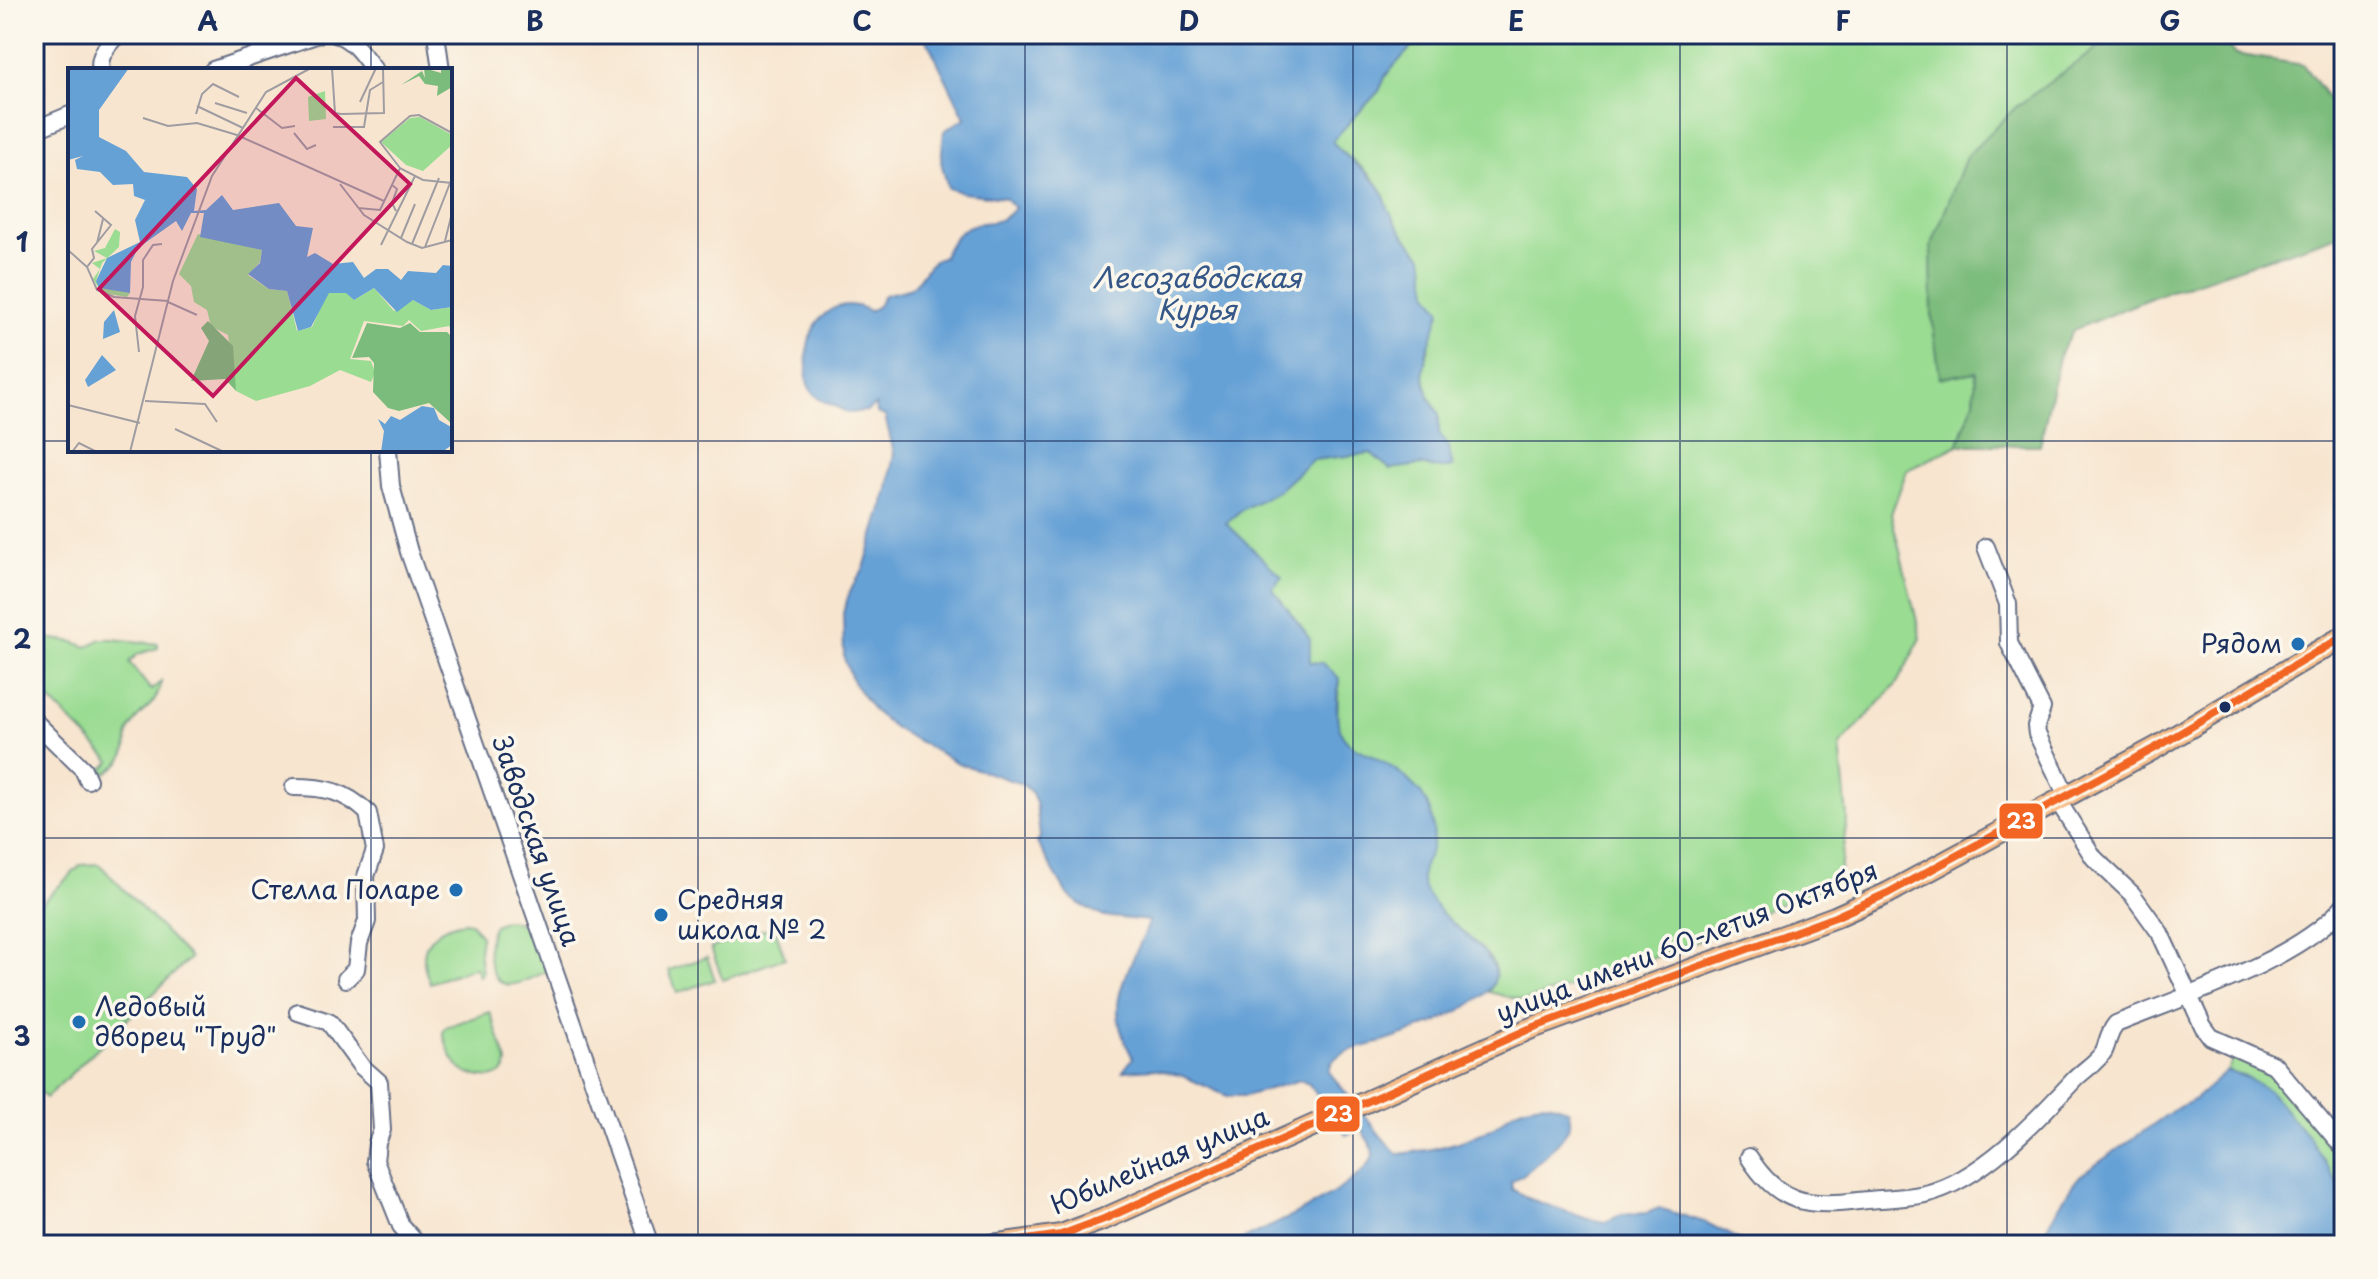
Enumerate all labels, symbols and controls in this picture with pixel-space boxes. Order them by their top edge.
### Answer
text: A [198,1,218,40]
text: B [526,1,544,40]
text: C [852,1,872,40]
text: D [1179,1,1199,40]
text: E [1508,1,1524,40]
text: F [1835,1,1851,40]
text: G [2159,1,2181,40]
inset map [68,68,452,452]
text: 1 [16,222,28,261]
water label: Лесозаводская Курья [1093,255,1303,330]
text: 2 [13,619,31,658]
place label: Рядом [2201,623,2282,662]
marker: Рядом [2289,635,2307,653]
unlabelled marker [2217,699,2233,715]
street label: Заводская улица [483,730,592,951]
line badge: 23 [1998,802,2044,840]
text: 23 [2006,803,2036,836]
street label: улица имени 60-летия Октября [1490,850,1883,1032]
place label: Стелла Поларе [250,869,440,908]
place label: Средняя школа № 2 [677,879,827,948]
marker: Стелла Поларе [447,881,465,899]
marker: Средняя школа № 2 [652,906,670,924]
place label: Ледовый дворец "Труд" [95,986,277,1055]
marker: Ледовый дворец "Труд" [70,1013,88,1031]
text: 3 [13,1016,31,1055]
line badge: 23 [1315,1095,1361,1133]
street label: Юбилейная улица [1044,1096,1275,1223]
text: 23 [1323,1096,1353,1129]

